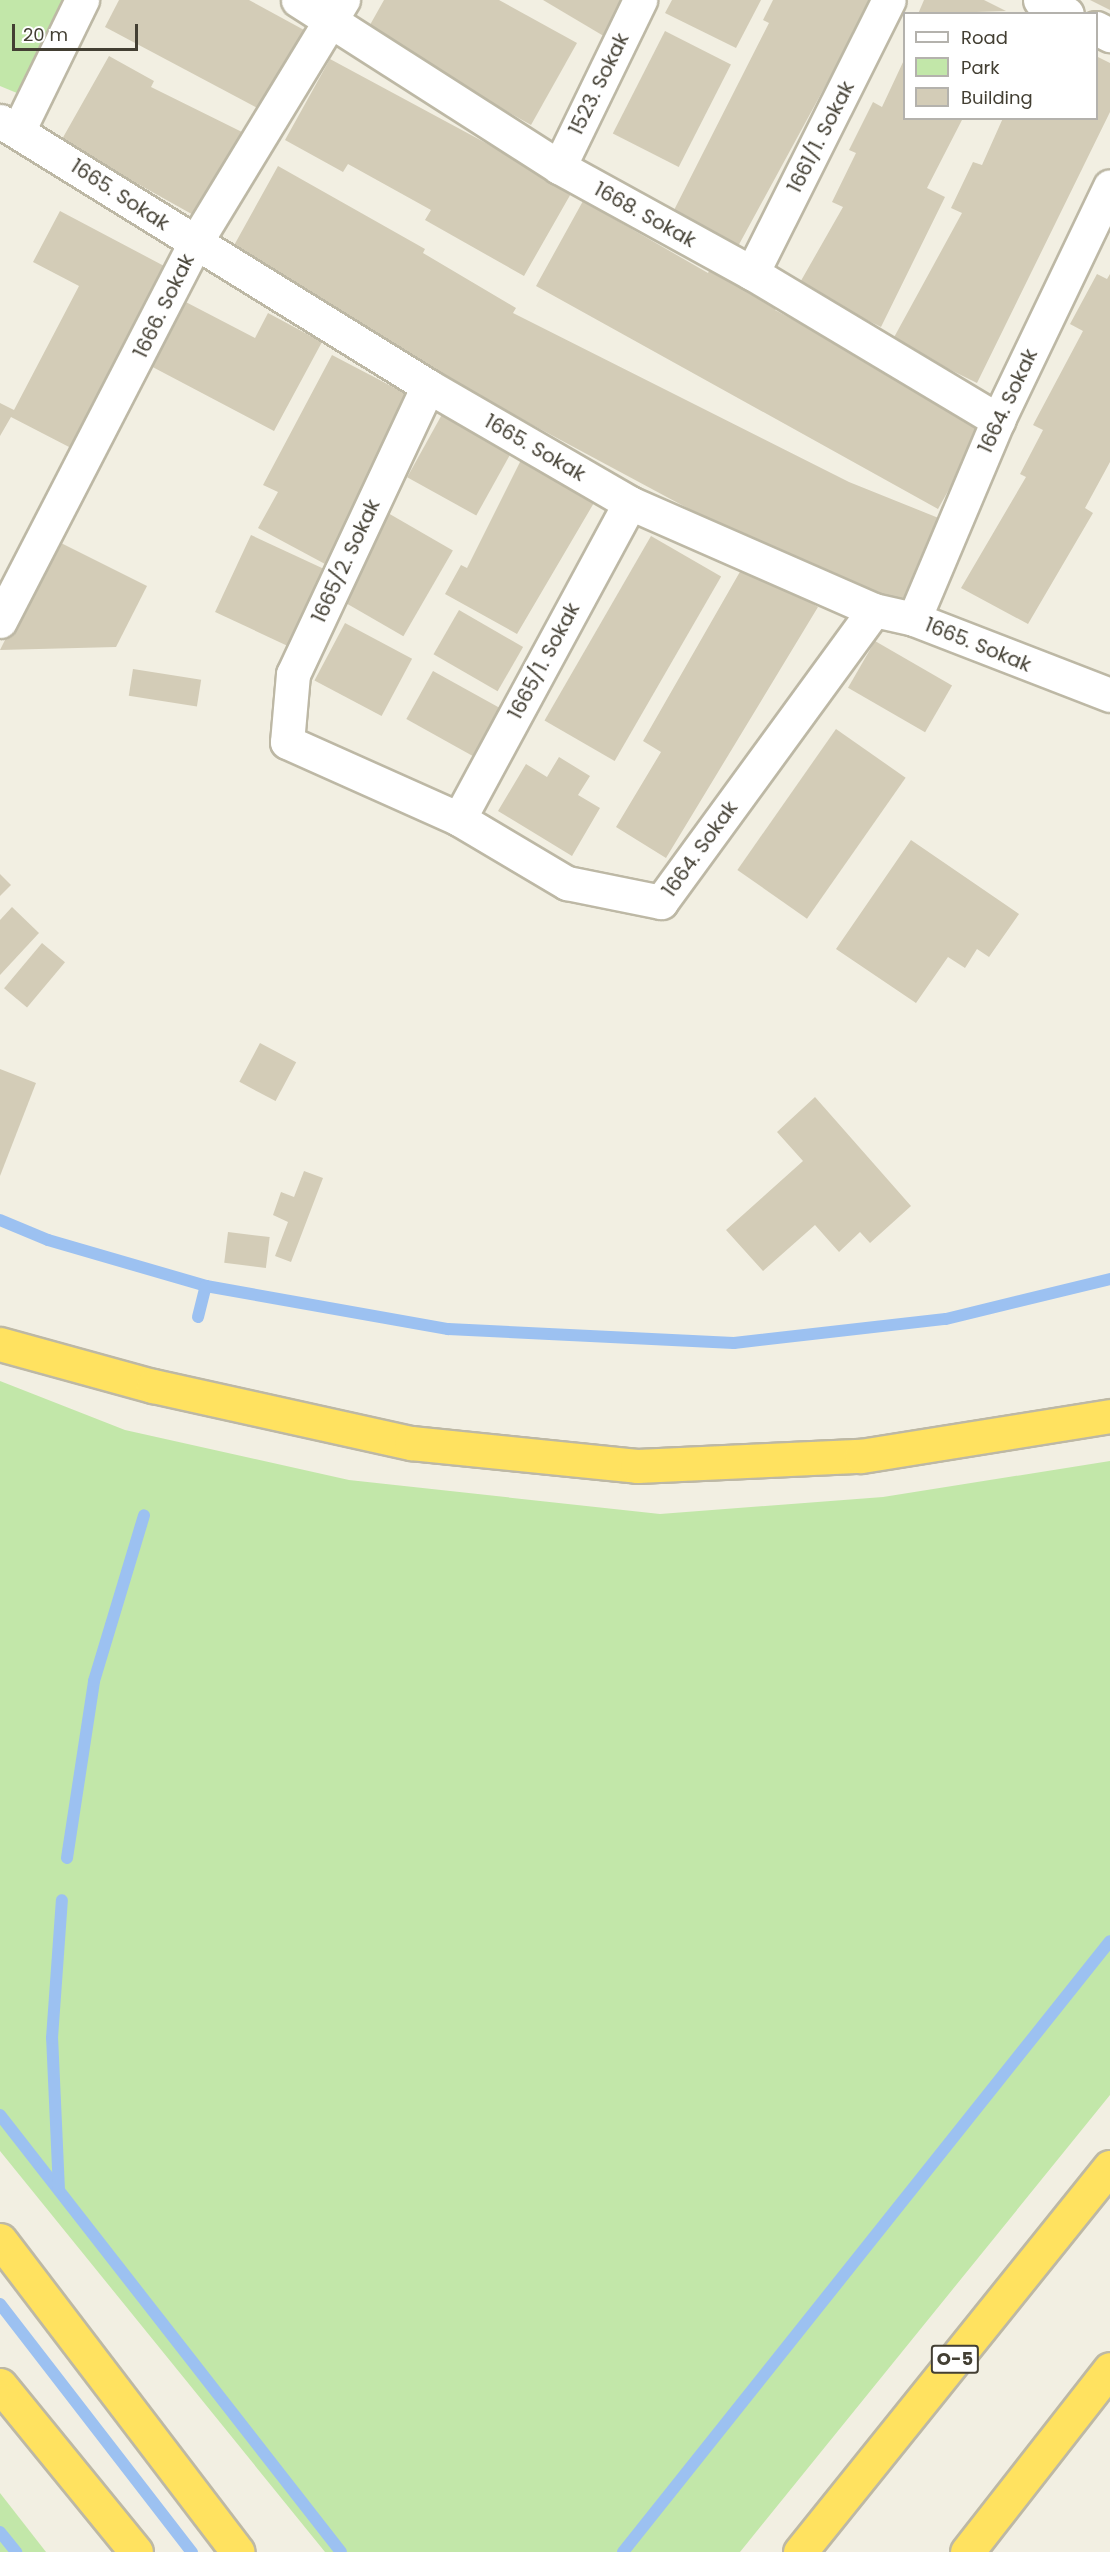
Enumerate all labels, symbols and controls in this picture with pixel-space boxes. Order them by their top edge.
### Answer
scale bar [15,12,141,50]
legend [903,12,1098,120]
text: 20 m [23,22,68,47]
text: Road [961,25,1008,50]
street label: 1523. Sokak [564,29,634,139]
text: Park [961,55,1000,80]
street label: 1661/1. Sokak [783,77,859,197]
text: Building [961,85,1033,110]
street label: 1665. Sokak [66,154,174,236]
street label: 1668. Sokak [590,177,700,253]
street label: 1666. Sokak [129,250,199,362]
street label: 1664. Sokak [973,345,1043,457]
street label: 1665. Sokak [480,409,590,487]
street label: 1665/2. Sokak [307,495,385,627]
street label: 1665/1. Sokak [503,599,585,723]
street label: 1665. Sokak [921,613,1035,677]
street label: 1664. Sokak [657,796,743,902]
road number: O-5 [930,2344,980,2374]

